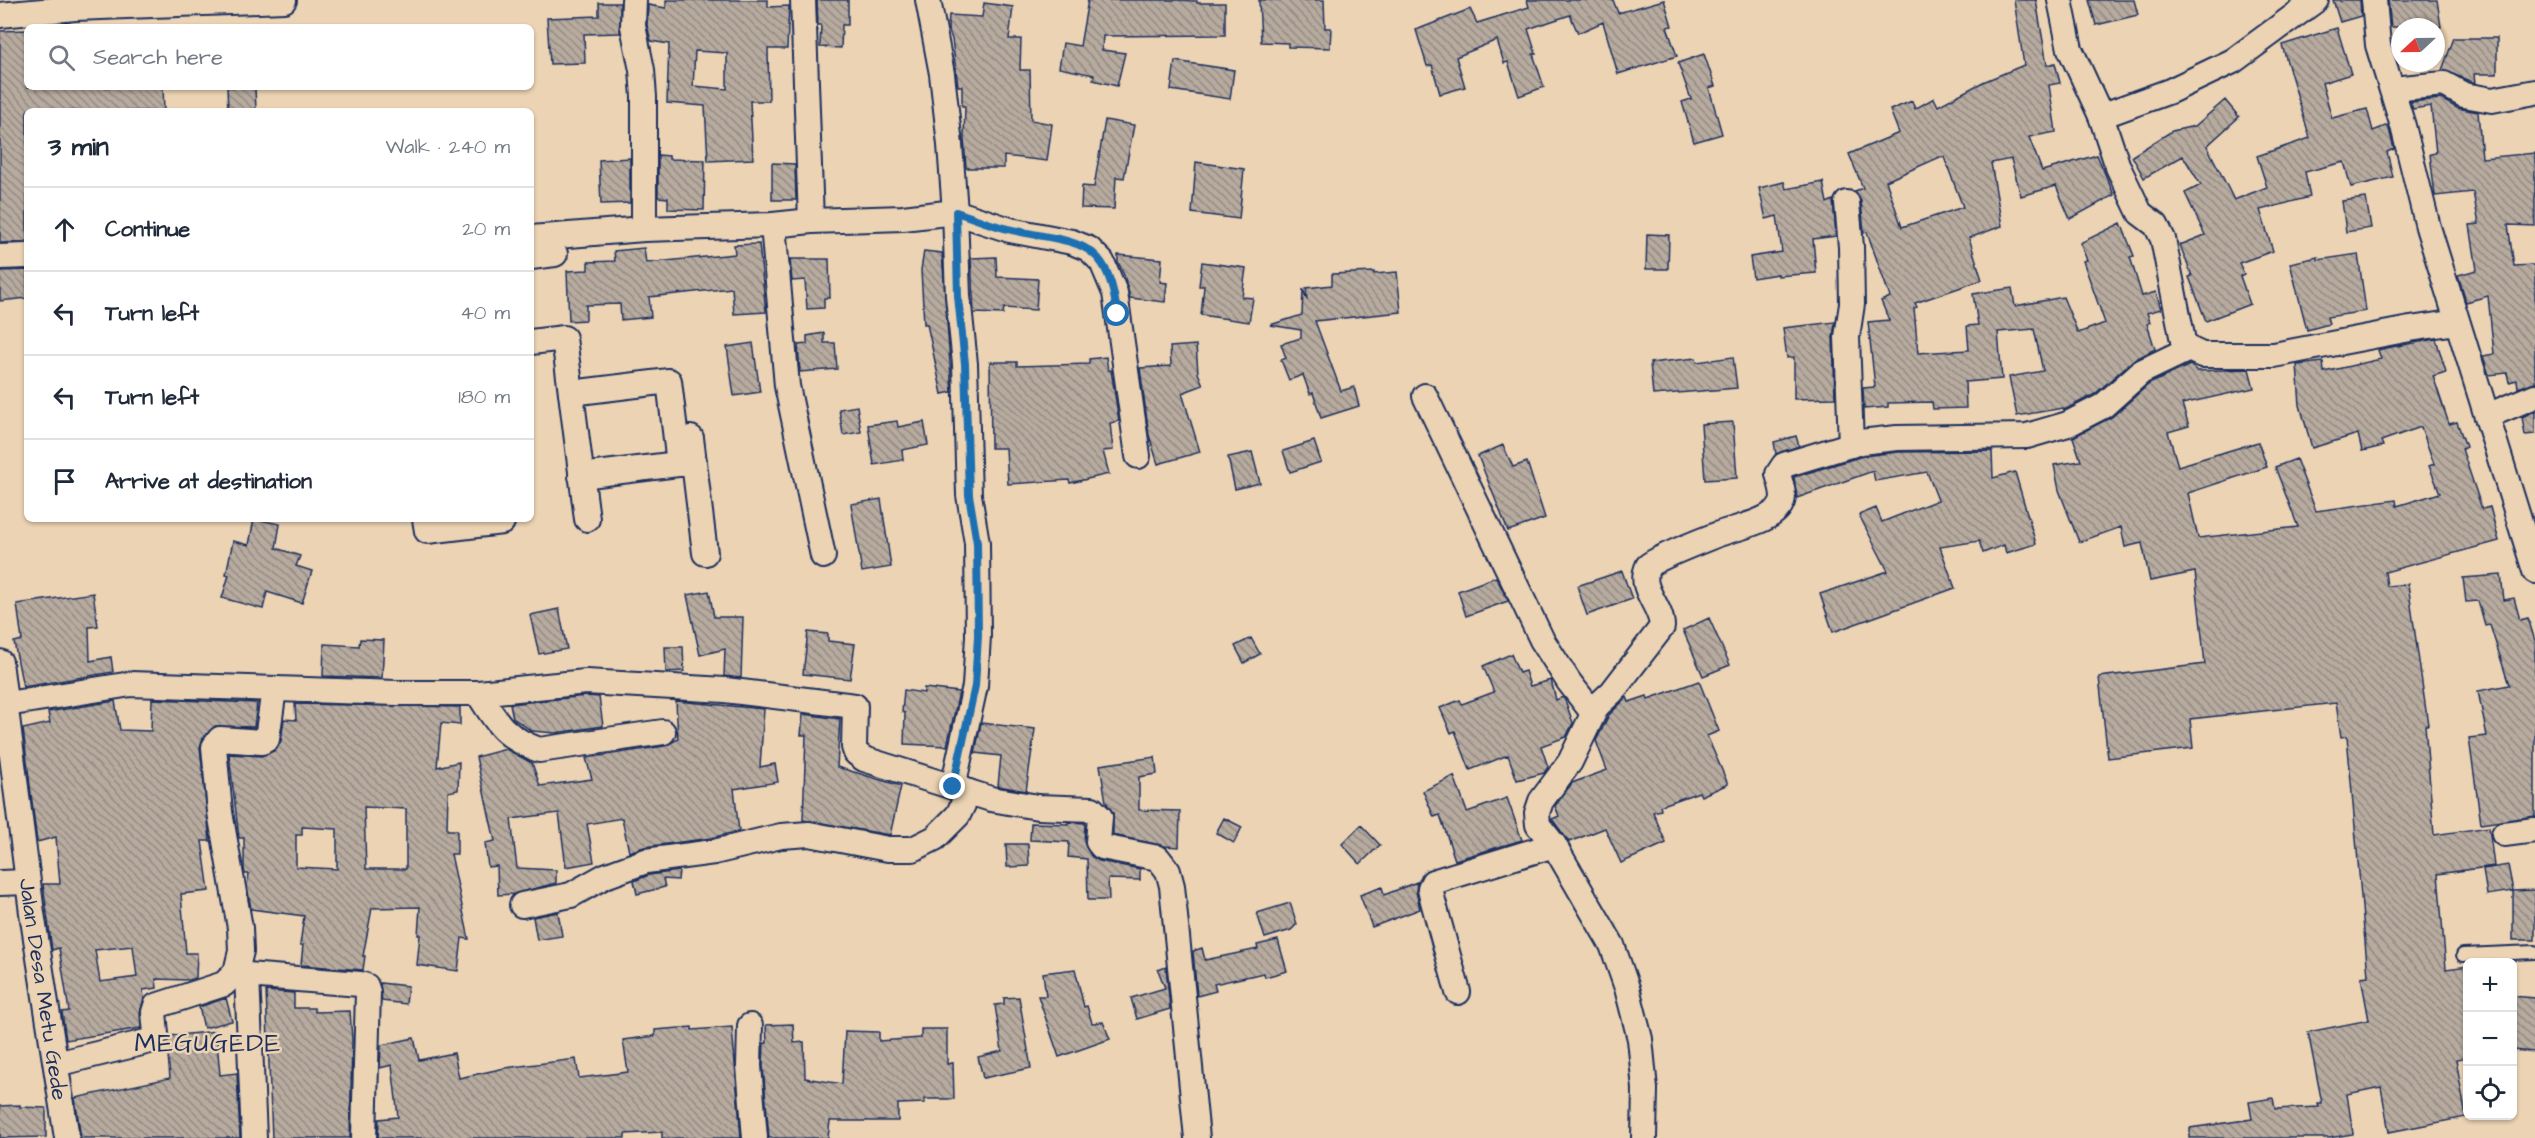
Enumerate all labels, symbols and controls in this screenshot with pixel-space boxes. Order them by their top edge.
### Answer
north arrow [2391,18,2445,72]
search box [24,24,534,90]
icon: search [45,41,78,74]
text: Search here [93,42,223,73]
text: 3 min [48,129,109,165]
text: Walk · 240 m [386,133,510,161]
icon: ahead [48,213,81,246]
text: Continue [105,214,190,245]
text: 20 m [462,215,510,243]
icon: left [48,297,81,330]
text: Turn left [105,298,199,329]
text: 40 m [460,299,510,327]
route start [1103,300,1129,326]
icon: left [48,381,81,414]
text: Turn left [105,382,199,413]
text: 180 m [458,383,510,411]
icon: arrive [48,465,81,498]
text: Arrive at destination [105,466,312,497]
route end [939,773,965,799]
street label: Jalan Desa Metu Gede [11,877,75,1102]
map controls [2463,958,2517,1120]
button: + [2463,958,2517,1012]
button: − [2463,1012,2517,1066]
district label: MEGUGEDE [134,1025,282,1061]
button: locate [2463,1066,2517,1120]

